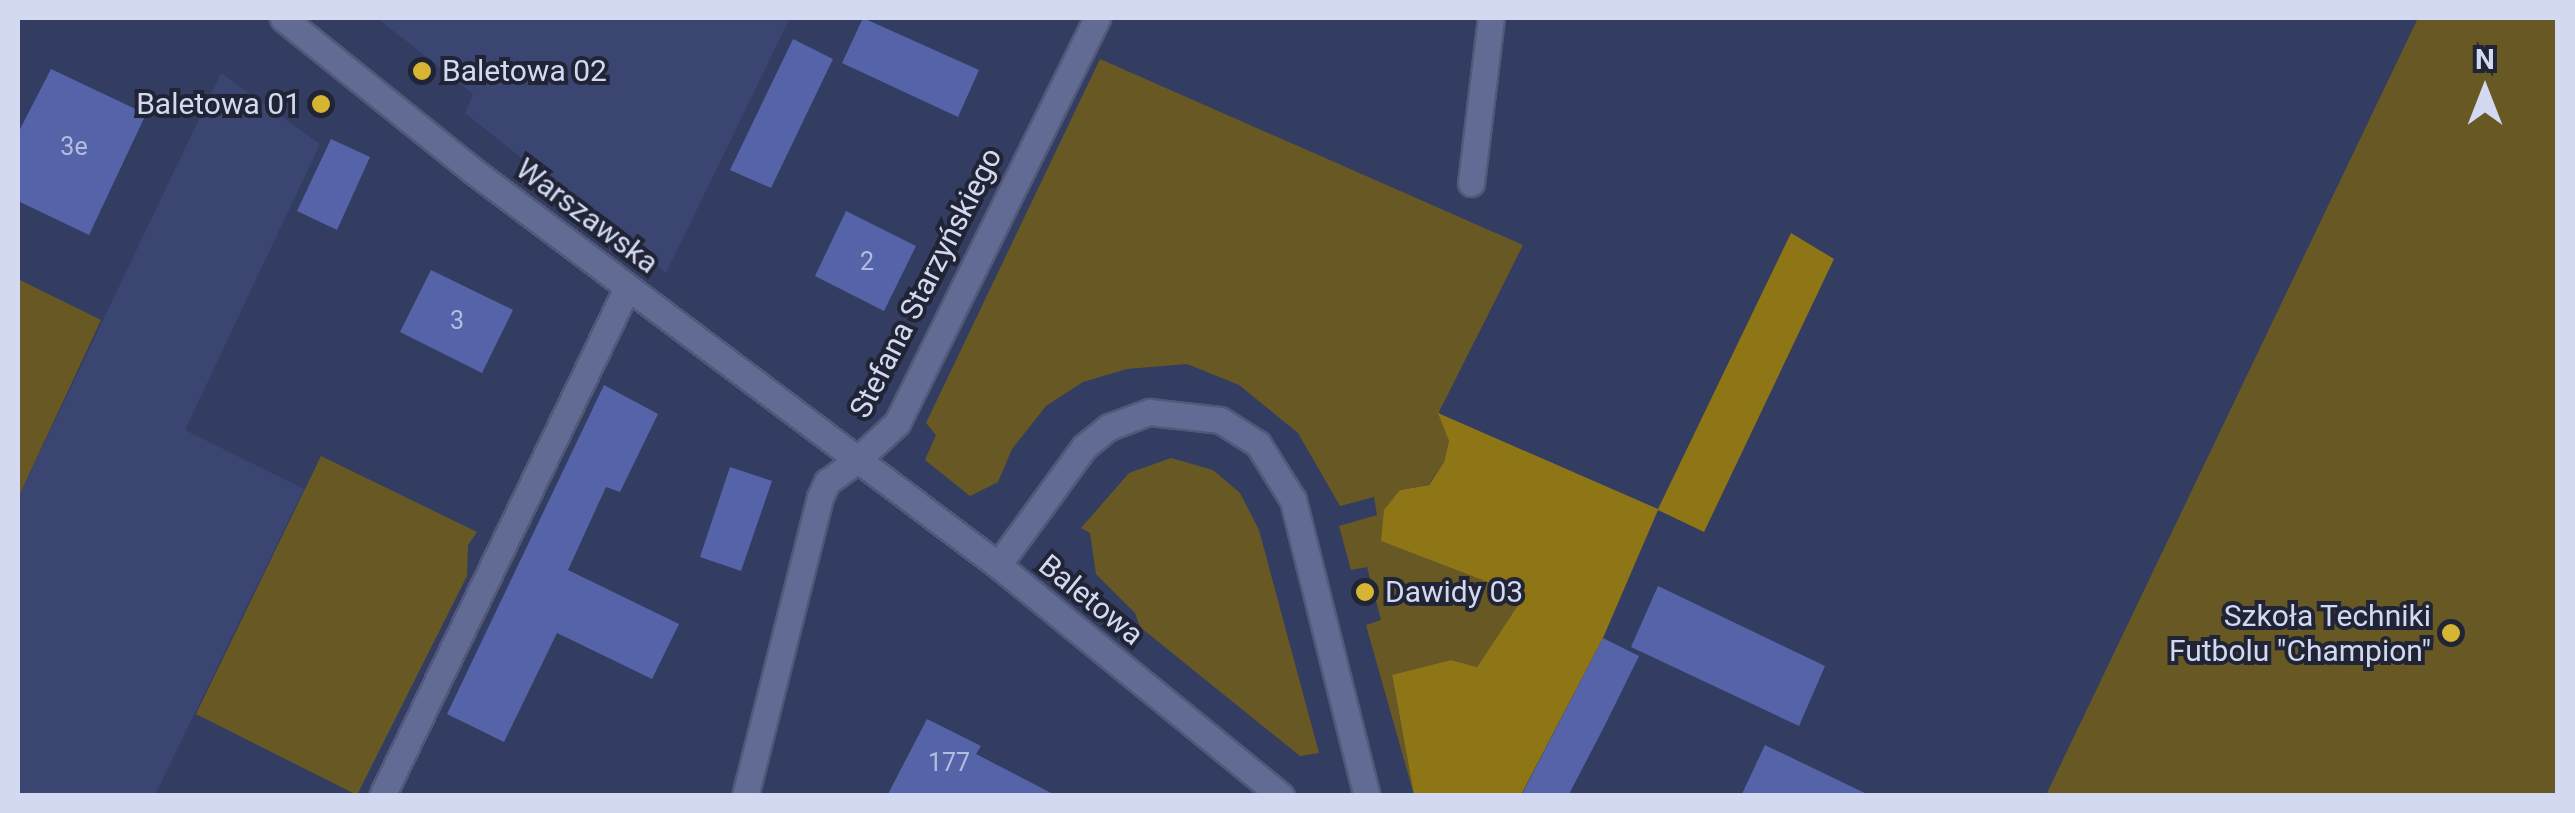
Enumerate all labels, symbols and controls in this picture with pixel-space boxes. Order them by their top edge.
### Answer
north arrow [2435,40,2535,140]
text: N [2475,43,2495,76]
place label: Baletowa 02 [442,53,607,89]
marker: Baletowa 02 [411,60,433,82]
place label: Baletowa 01 [136,86,301,122]
marker: Baletowa 01 [310,93,332,115]
house number: 3e [60,132,88,162]
street label: Stefana Starzyńskiego [842,142,1010,424]
street label: Warszawska [509,151,665,281]
house number: 2 [860,247,874,277]
house number: 3 [450,306,464,336]
street label: Baletowa [1032,547,1150,653]
place label: Dawidy 03 [1385,574,1523,610]
marker: Dawidy 03 [1354,581,1376,603]
place label: Szkoła Techniki Futbolu "Champion" [2169,598,2431,668]
marker: Szkoła Techniki Futbolu "Champion" [2440,622,2462,644]
house number: 177 [928,748,970,778]

